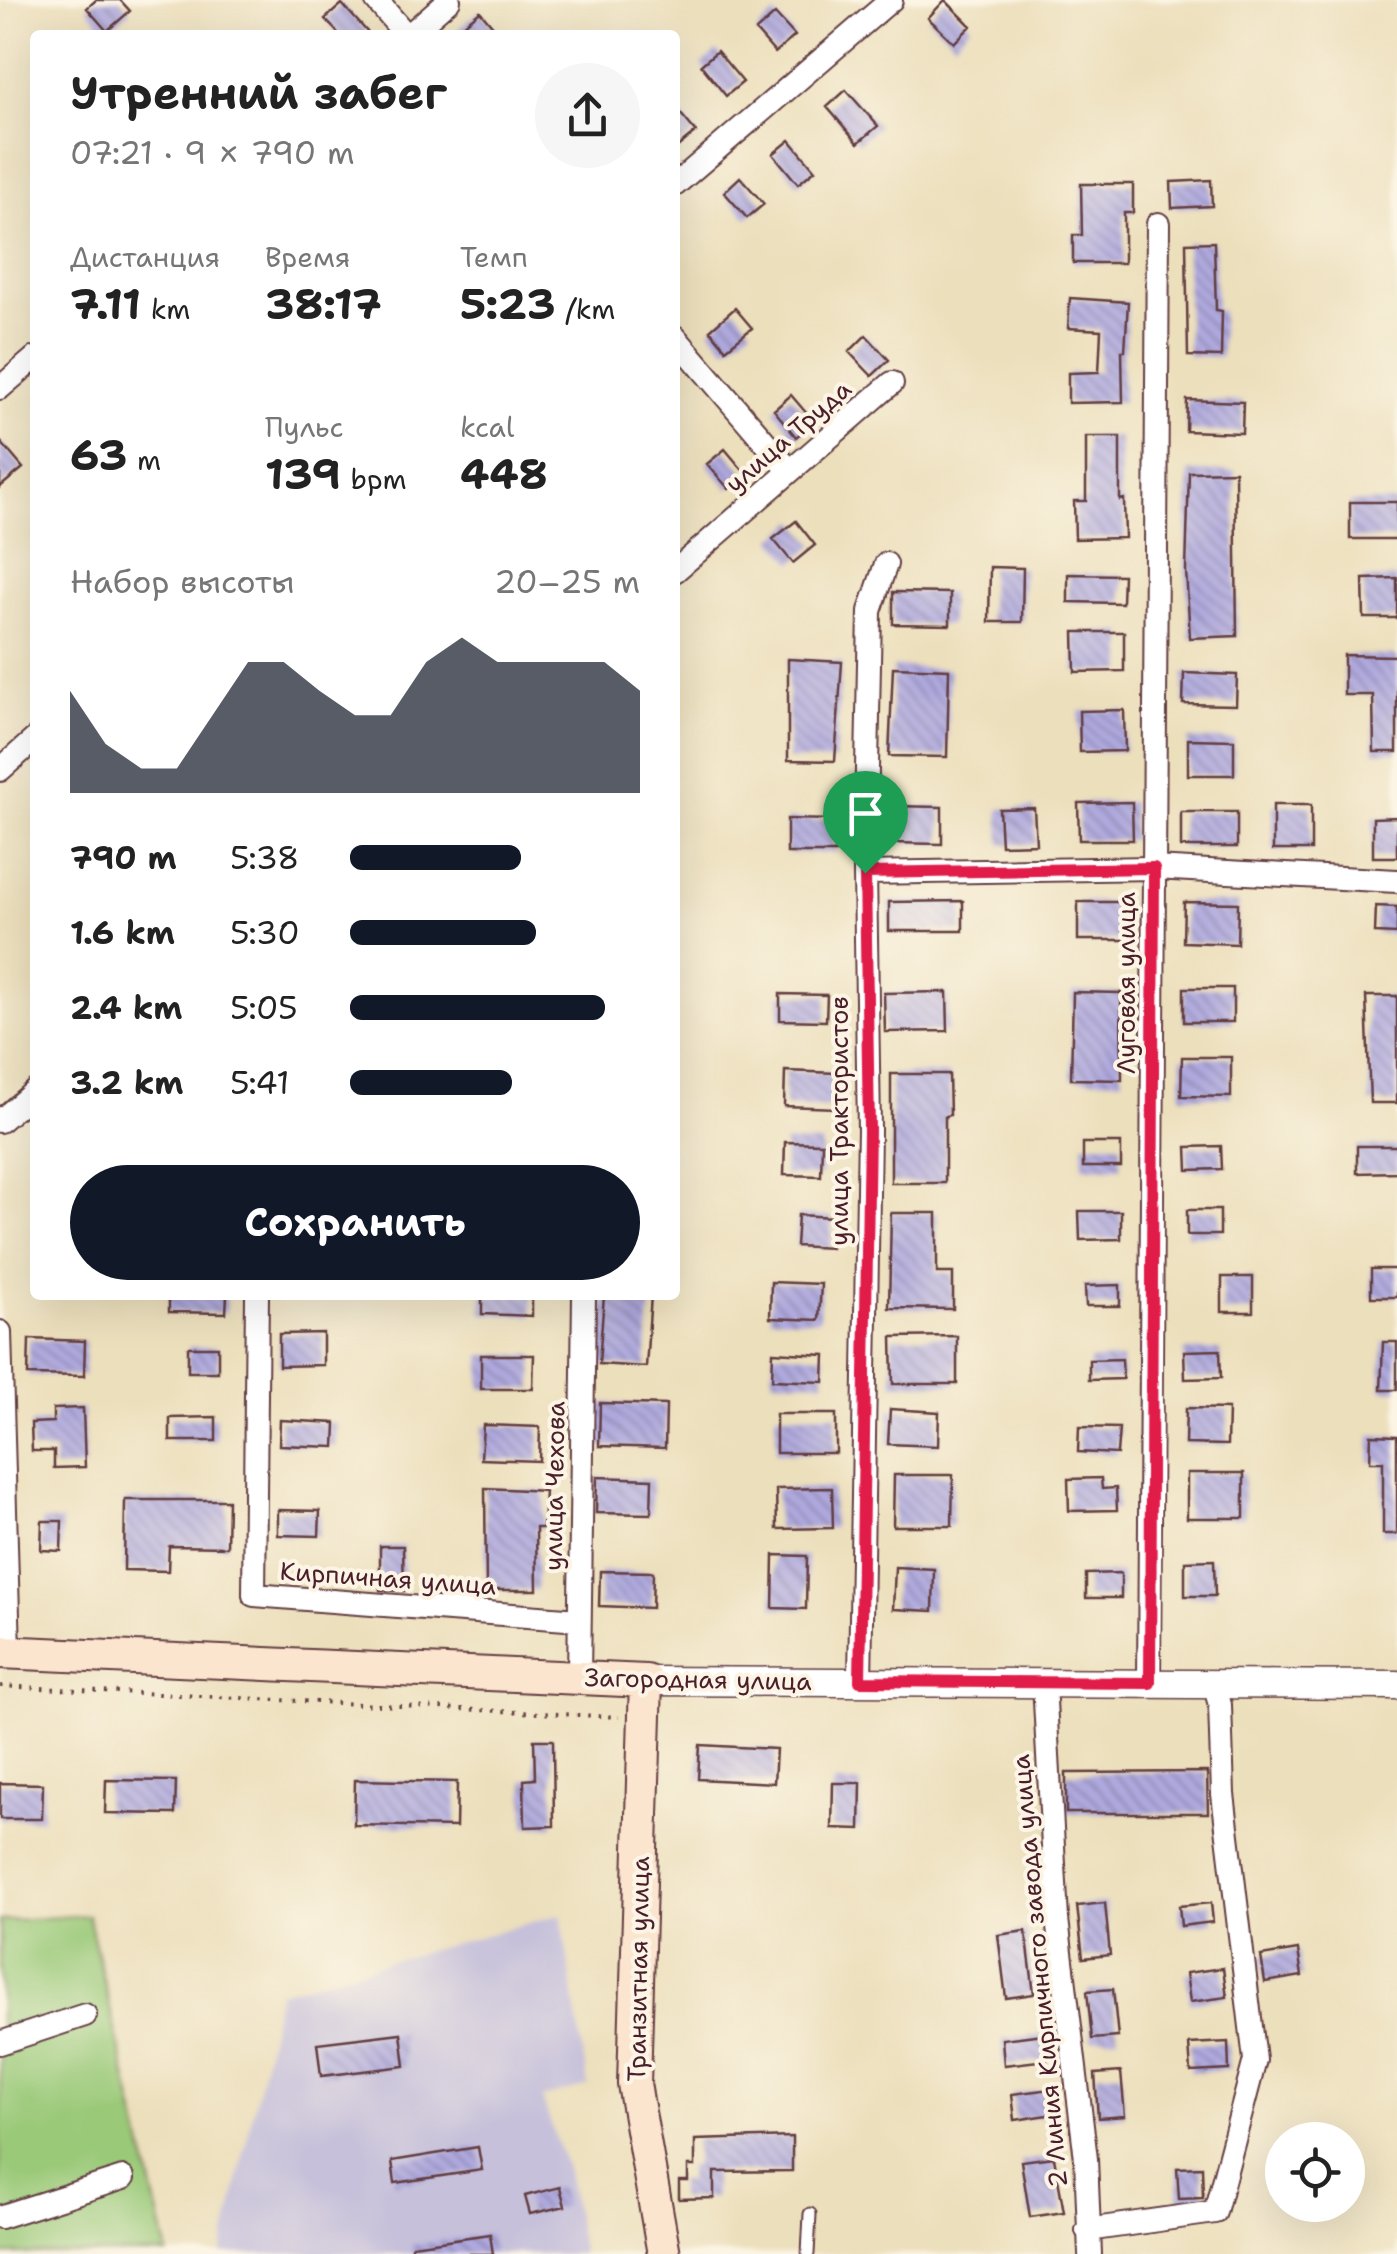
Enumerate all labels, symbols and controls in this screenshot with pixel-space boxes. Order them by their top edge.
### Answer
text: Утренний забег [70,63,447,123]
button: share [535,63,640,168]
text: 07:21 · 9 × 790 m [70,131,355,174]
text: Дистанция [70,238,220,276]
text: Время [265,238,350,276]
text: Темп [460,238,528,276]
text: 7.11 [70,276,141,332]
text: 38:17 [265,276,382,332]
text: 5:23 [460,276,556,332]
text: km [141,290,190,328]
text: /km [556,290,615,328]
street label: улица Труда [718,372,859,500]
text: Пульс [265,408,344,446]
text: kcal [460,408,514,446]
text: 63 [70,427,127,483]
text: m [127,441,161,479]
text: 139 [265,446,341,502]
text: 448 [460,446,548,502]
text: bpm [341,460,407,498]
text: Набор высоты [70,560,295,603]
text: 20–25 m [494,560,640,603]
pin [823,771,908,874]
icon: arrive [838,786,893,841]
text: 790 m [70,836,177,879]
text: 5:38 [230,836,299,879]
street label: Луговая улица [1109,891,1143,1074]
text: 1.6 km [70,911,175,954]
text: 5:30 [230,911,300,954]
text: 2.4 km [70,986,182,1029]
text: 5:05 [230,986,298,1029]
street label: улица Трактористов [822,996,856,1246]
text: 3.2 km [70,1061,183,1104]
text: 5:41 [230,1061,289,1104]
button: Сохранить [70,1165,640,1280]
street label: улица Чехова [536,1400,572,1571]
street label: Кирпичная улица [279,1553,498,1603]
street label: Загородная улица [584,1660,812,1698]
street label: 2 Линия Кирпичного завода улица [1003,1753,1075,2189]
street label: Транзитная улица [619,1856,657,2082]
map controls [1265,2122,1365,2222]
button: locate [1265,2122,1365,2222]

